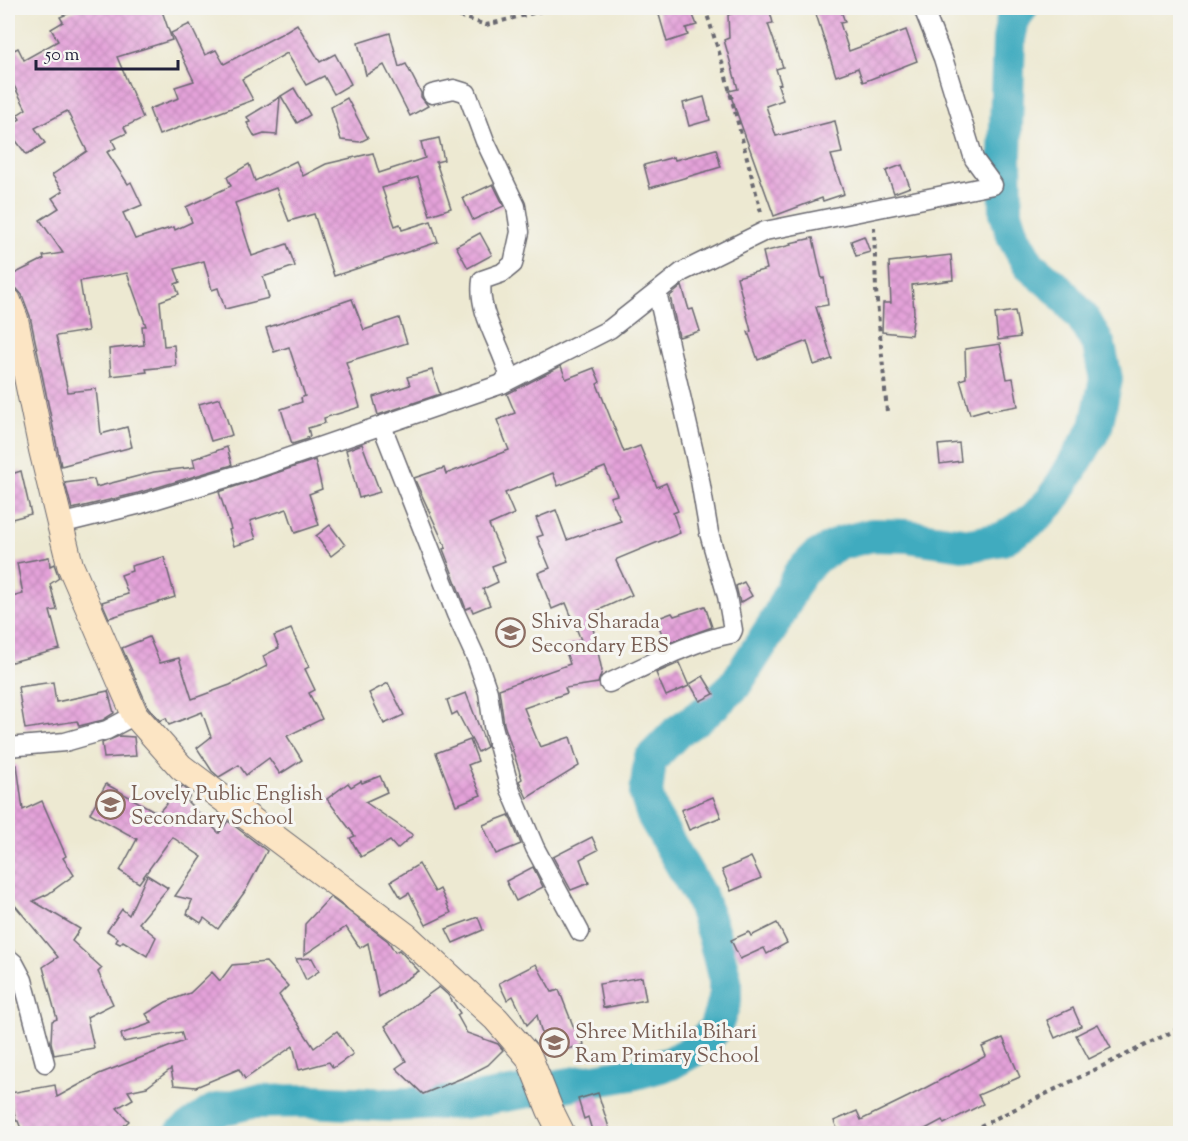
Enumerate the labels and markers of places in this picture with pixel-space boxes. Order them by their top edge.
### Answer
place label: Shiva Sharada Secondary EBS [531,608,669,662]
school or university icon: Shiva Sharada Secondary EBS [494,617,526,649]
place label: Lovely Public English Secondary School [131,780,323,834]
school or university icon: Lovely Public English Secondary School [94,789,126,821]
place label: Shree Mithila Bihari Ram Primary School [575,1018,759,1072]
school or university icon: Shree Mithila Bihari Ram Primary School [538,1027,570,1059]

